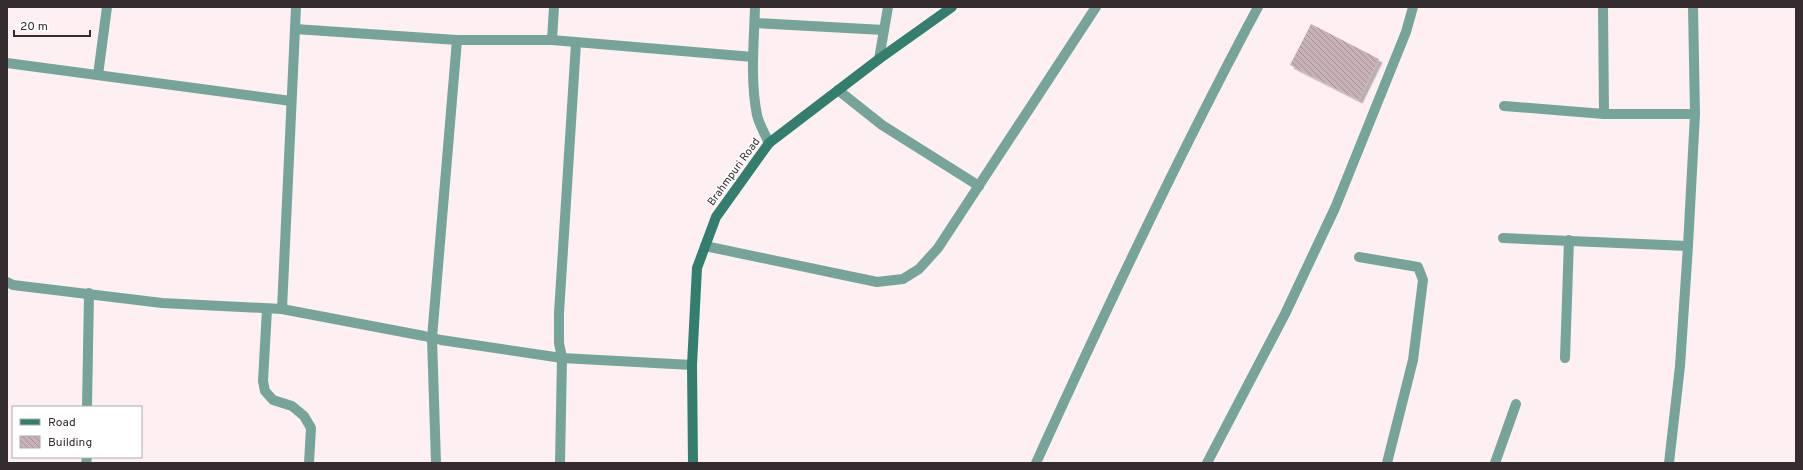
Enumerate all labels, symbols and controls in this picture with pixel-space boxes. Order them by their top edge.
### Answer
scale bar [14,12,90,38]
text: 20 m [20,19,48,35]
street label: Brahmpuri Road [705,135,763,209]
legend [12,406,142,458]
text: Road [48,415,76,431]
text: Building [48,435,92,451]

